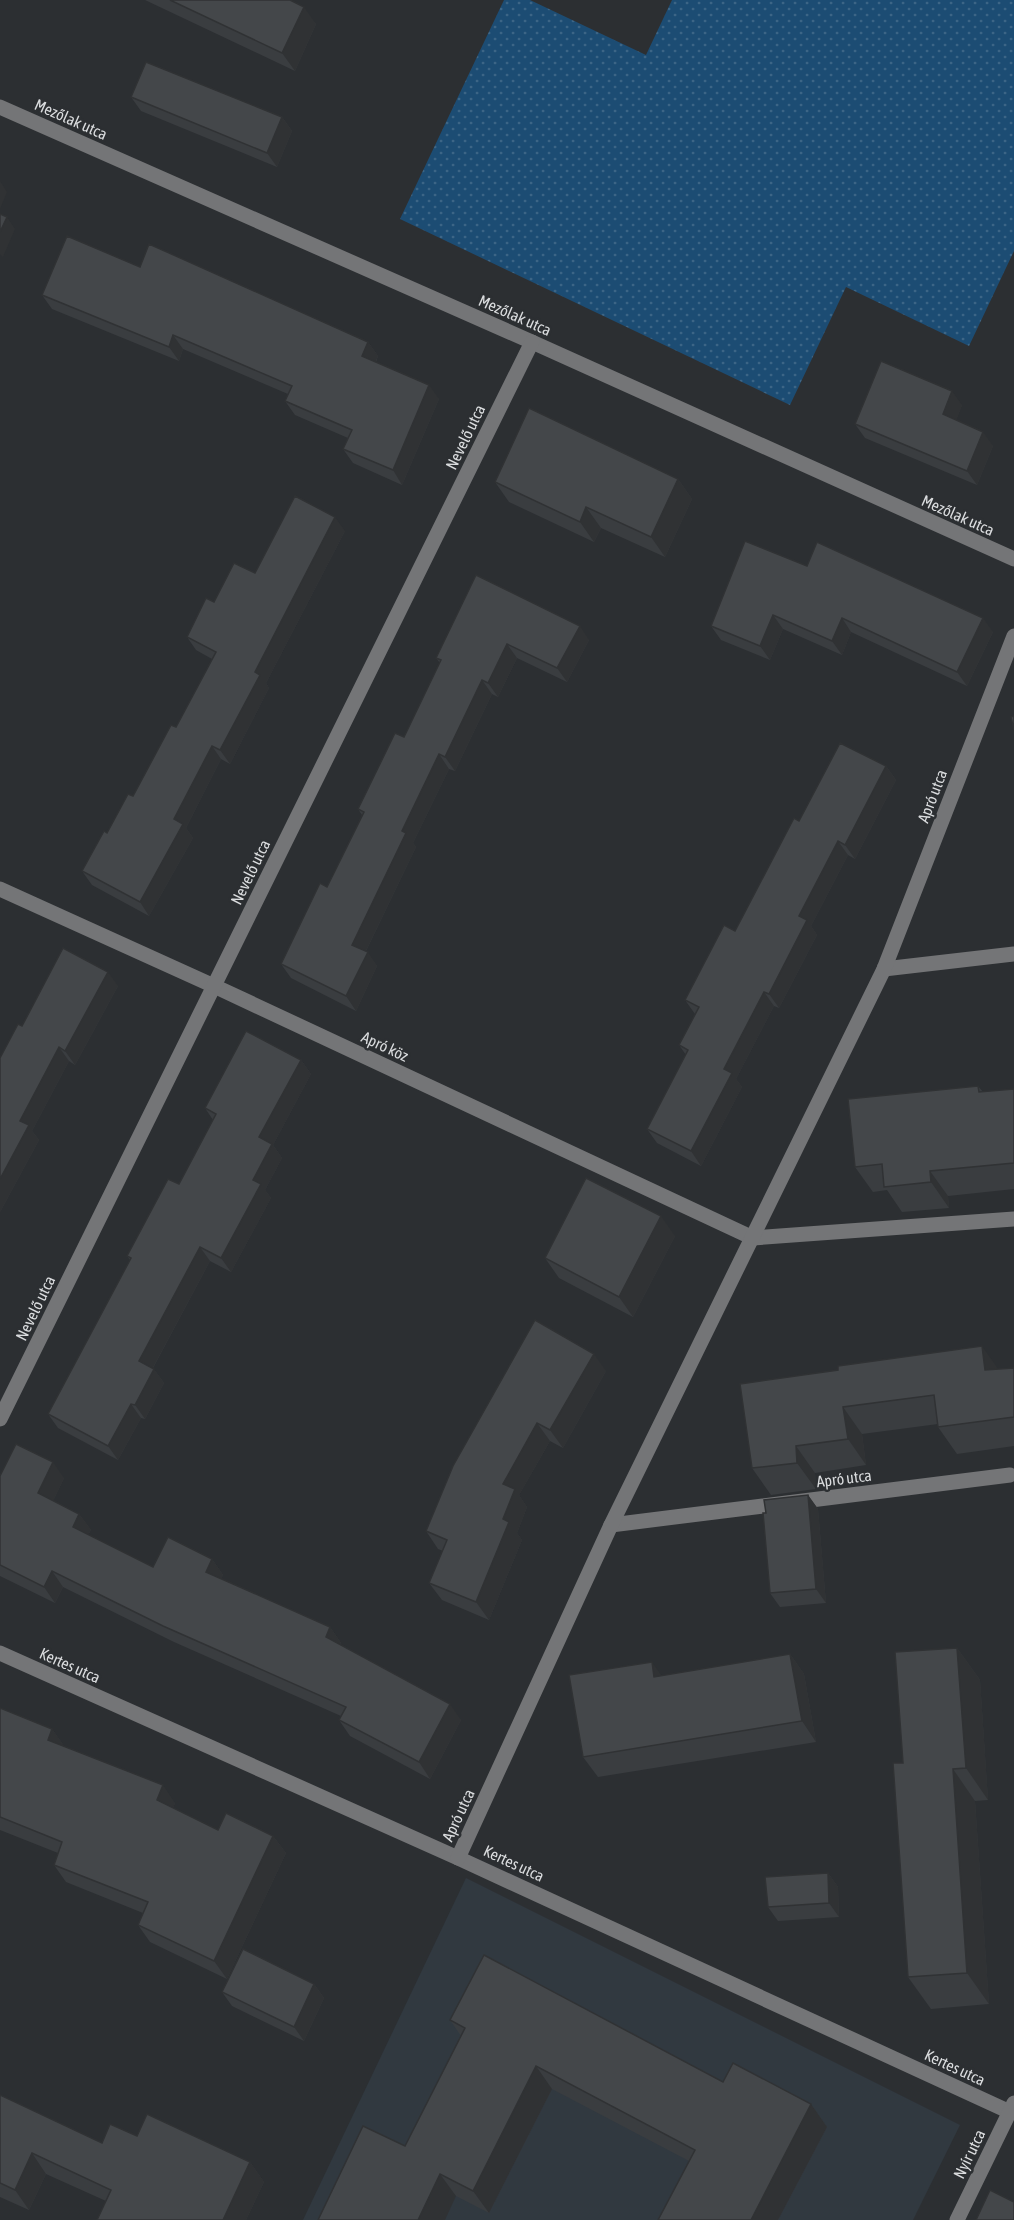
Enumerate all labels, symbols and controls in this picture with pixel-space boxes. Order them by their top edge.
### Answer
street label: Mezőlak utca [32,95,110,143]
street label: Mezőlak utca [476,291,554,339]
street label: Nevelő utca [442,402,488,472]
street label: Mezőlak utca [919,491,997,539]
street label: Apró utca [914,767,951,825]
street label: Nevelő utca [227,837,273,907]
street label: Apró köz [358,1027,412,1066]
street label: Nevelő utca [12,1273,58,1343]
street label: Apró utca [815,1466,873,1491]
street label: Kertes utca [37,1644,103,1686]
street label: Apró utca [438,1786,479,1844]
street label: Kertes utca [481,1841,547,1885]
street label: Kertes utca [922,2045,988,2089]
street label: Nyír utca [949,2127,989,2182]

